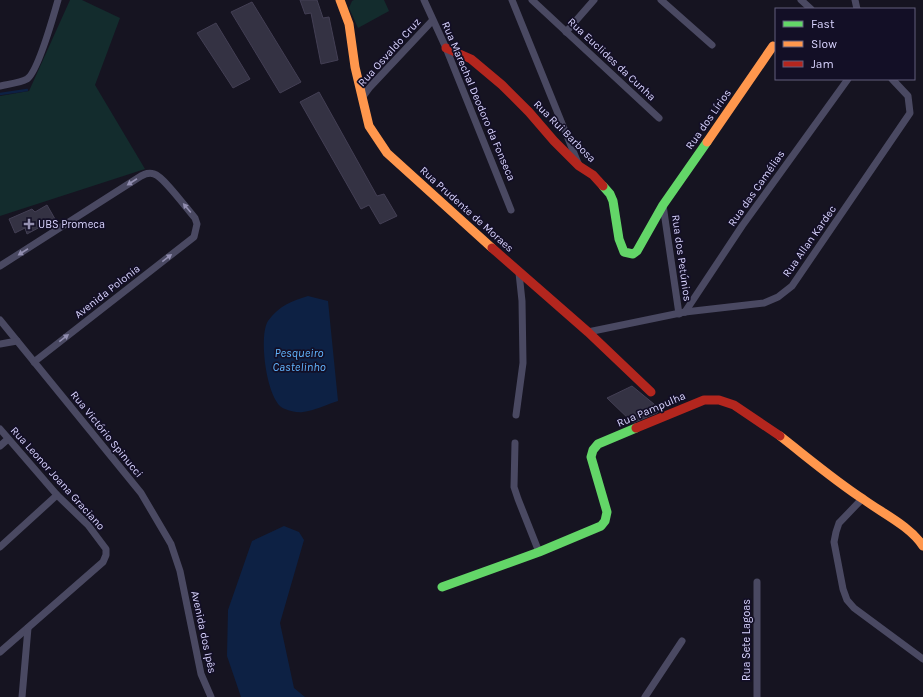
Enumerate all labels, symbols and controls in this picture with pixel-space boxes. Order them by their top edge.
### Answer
legend [775,8,915,80]
street label: Rua Euclides da Cunha [565,15,658,103]
street label: Rua Osvaldo Cruz [355,16,423,89]
text: Fast [811,17,835,31]
street label: Rua Marechal Deodoro da Fonseca [439,20,518,183]
text: Slow [811,37,837,51]
text: Jam [811,57,834,71]
street label: Rua dos Lírios [683,87,734,152]
street label: Rua Rui Barbosa [531,98,598,165]
street label: Rua das Camélias [725,148,788,229]
street label: Rua Prudente de Moraes [417,164,516,255]
one-way arrow [126,178,138,185]
one-way arrow [182,203,191,213]
street label: Rua Allan Kardec [780,203,839,280]
street label: Rua dos Petúnios [669,214,694,302]
marker: UBS Promeca [23,218,35,230]
place label: UBS Promeca [38,218,105,231]
one-way arrow [17,248,28,256]
one-way arrow [161,254,172,262]
street label: Avenida Polonia [72,262,143,321]
one-way arrow [59,333,70,342]
water label: Pesqueiro Castelinho [272,346,326,374]
street label: Rua Victório Spinucci [68,388,145,480]
street label: Rua Pampulha [615,389,688,430]
street label: Rua Leonor Joana Graciano [8,424,108,533]
street label: Avenida dos Ipês [188,590,219,675]
street label: Rua Sete Lagoas [740,599,753,681]

